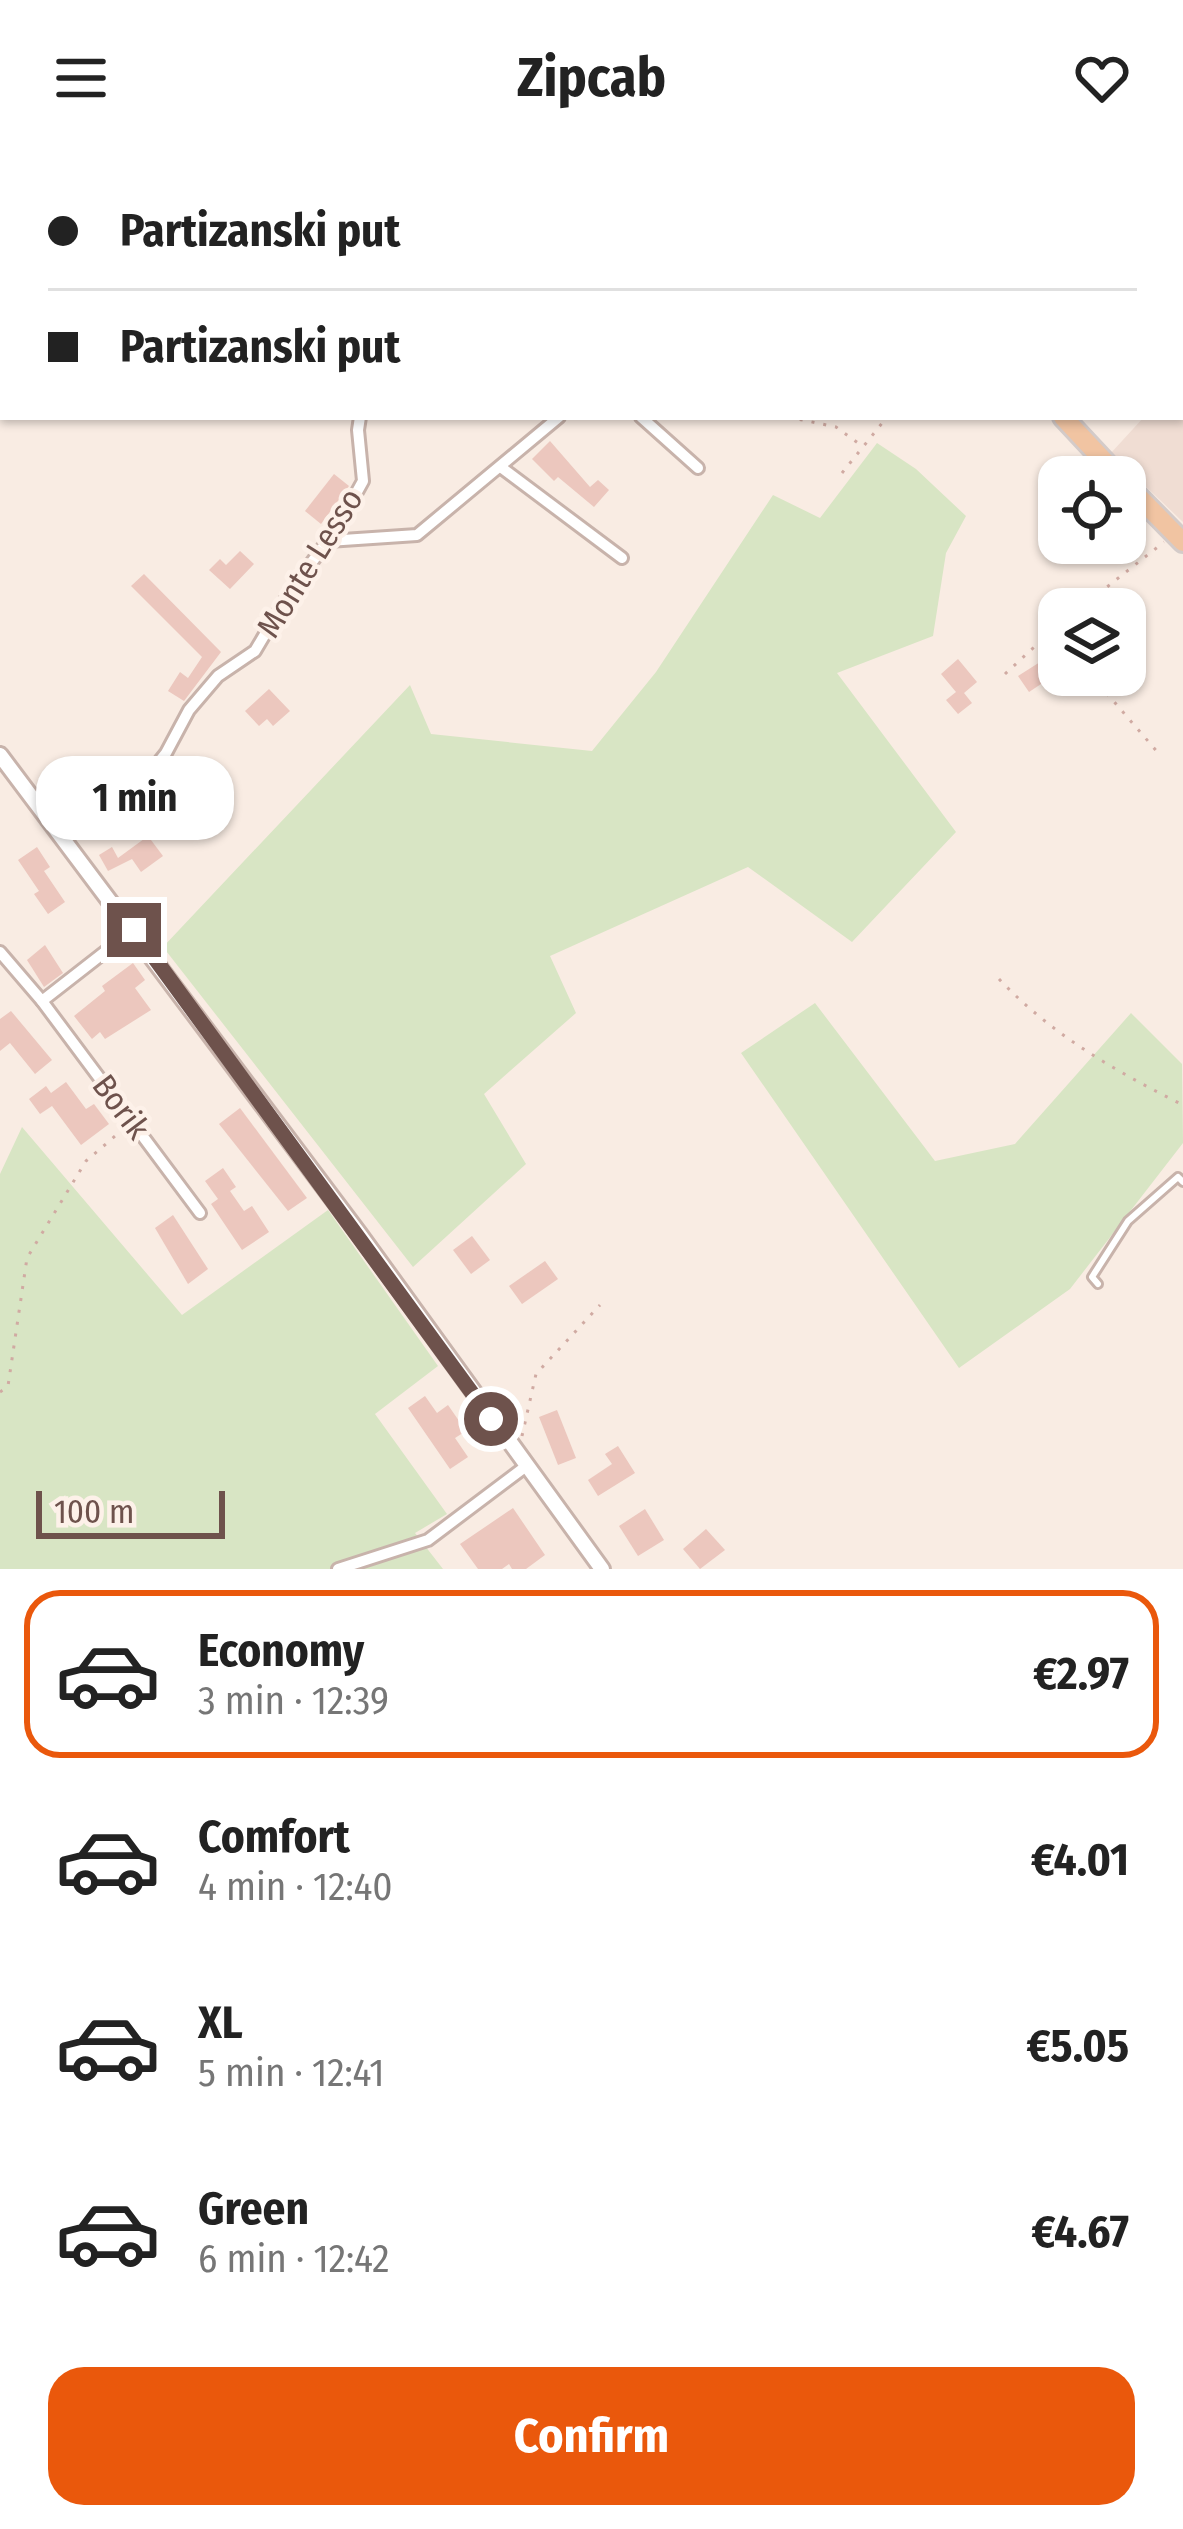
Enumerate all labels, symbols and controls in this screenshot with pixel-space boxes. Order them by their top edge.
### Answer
icon: menu [48,45,114,111]
icon: heart [1069,45,1135,111]
text: Zipcab [517,46,666,110]
text: Partizanski put [120,204,400,258]
text: Partizanski put [120,320,400,374]
map controls [1038,456,1146,696]
button: locate [1038,456,1146,564]
street label: Monte Lesso [249,481,371,645]
button: layers [1038,588,1146,696]
callout: 1 min [35,756,233,840]
text: 1 min [93,775,177,821]
route end [107,903,161,957]
street label: Borik [84,1067,159,1148]
route start [464,1392,518,1446]
scale bar [36,1485,225,1538]
text: 100 m [54,1492,134,1532]
icon: car [54,1620,162,1728]
text: Economy [198,1624,364,1678]
text: €2.97 [1033,1647,1129,1701]
text: 3 min · 12:39 [198,1678,389,1724]
icon: car [54,1806,162,1914]
text: Comfort [198,1810,350,1864]
text: €4.01 [1031,1833,1129,1887]
text: 4 min · 12:40 [198,1864,393,1910]
icon: car [54,1992,162,2100]
text: XL [198,1996,243,2050]
text: €5.05 [1026,2019,1129,2073]
text: 5 min · 12:41 [198,2050,385,2096]
icon: car [54,2178,162,2286]
text: Green [198,2182,309,2236]
text: €4.67 [1031,2205,1129,2259]
text: 6 min · 12:42 [198,2236,390,2282]
button: Confirm [48,2367,1135,2505]

